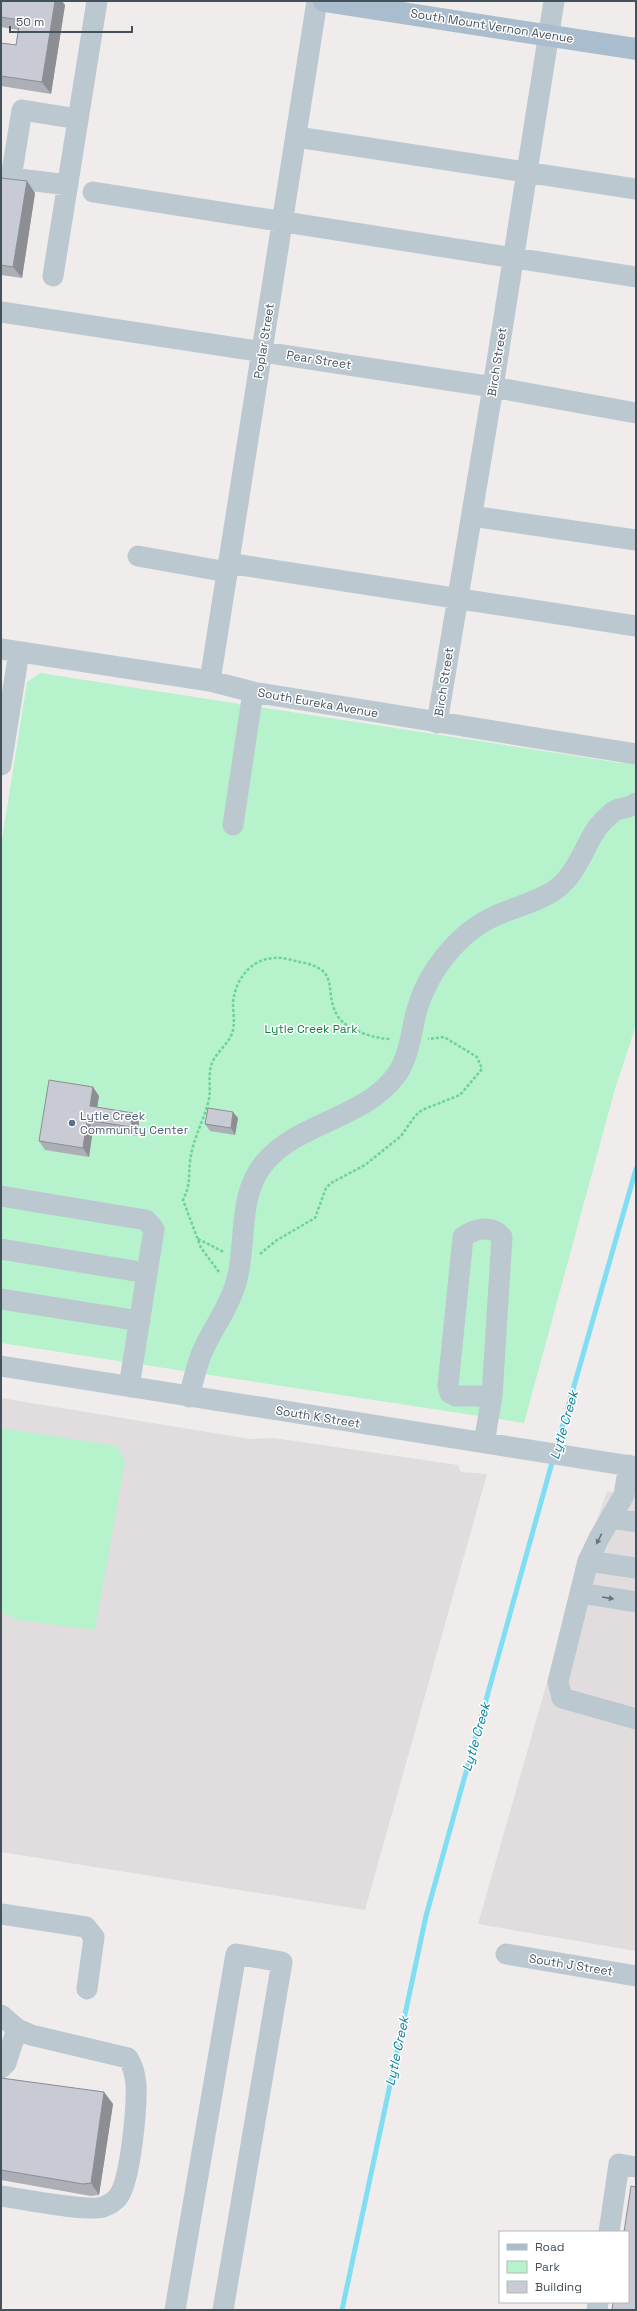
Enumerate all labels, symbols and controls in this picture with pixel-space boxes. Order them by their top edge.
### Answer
street label: South Mount Vernon Avenue [409,5,575,47]
scale bar [10,8,132,34]
text: 50 m [16,14,44,30]
street label: Poplar Street [250,302,278,380]
street label: Birch Street [484,326,510,398]
street label: Pear Street [285,347,353,373]
street label: Birch Street [431,646,457,718]
street label: South Eureka Avenue [256,685,380,721]
park label: Lytle Creek Park [264,1021,358,1037]
place label: Lytle Creek Community Center [80,1108,189,1138]
marker: Lytle Creek Community Center [67,1118,77,1128]
water label: Lytle Creek [546,1387,582,1461]
street label: South K Street [275,1402,361,1432]
one-way arrow [595,1534,602,1545]
one-way arrow [602,1595,614,1601]
water label: Lytle Creek [458,1699,494,1773]
street label: South J Street [528,1950,614,1980]
water label: Lytle Creek [381,2013,413,2087]
legend [499,2231,629,2303]
text: Road [535,2239,564,2255]
text: Park [535,2259,560,2275]
text: Building [535,2279,582,2295]

